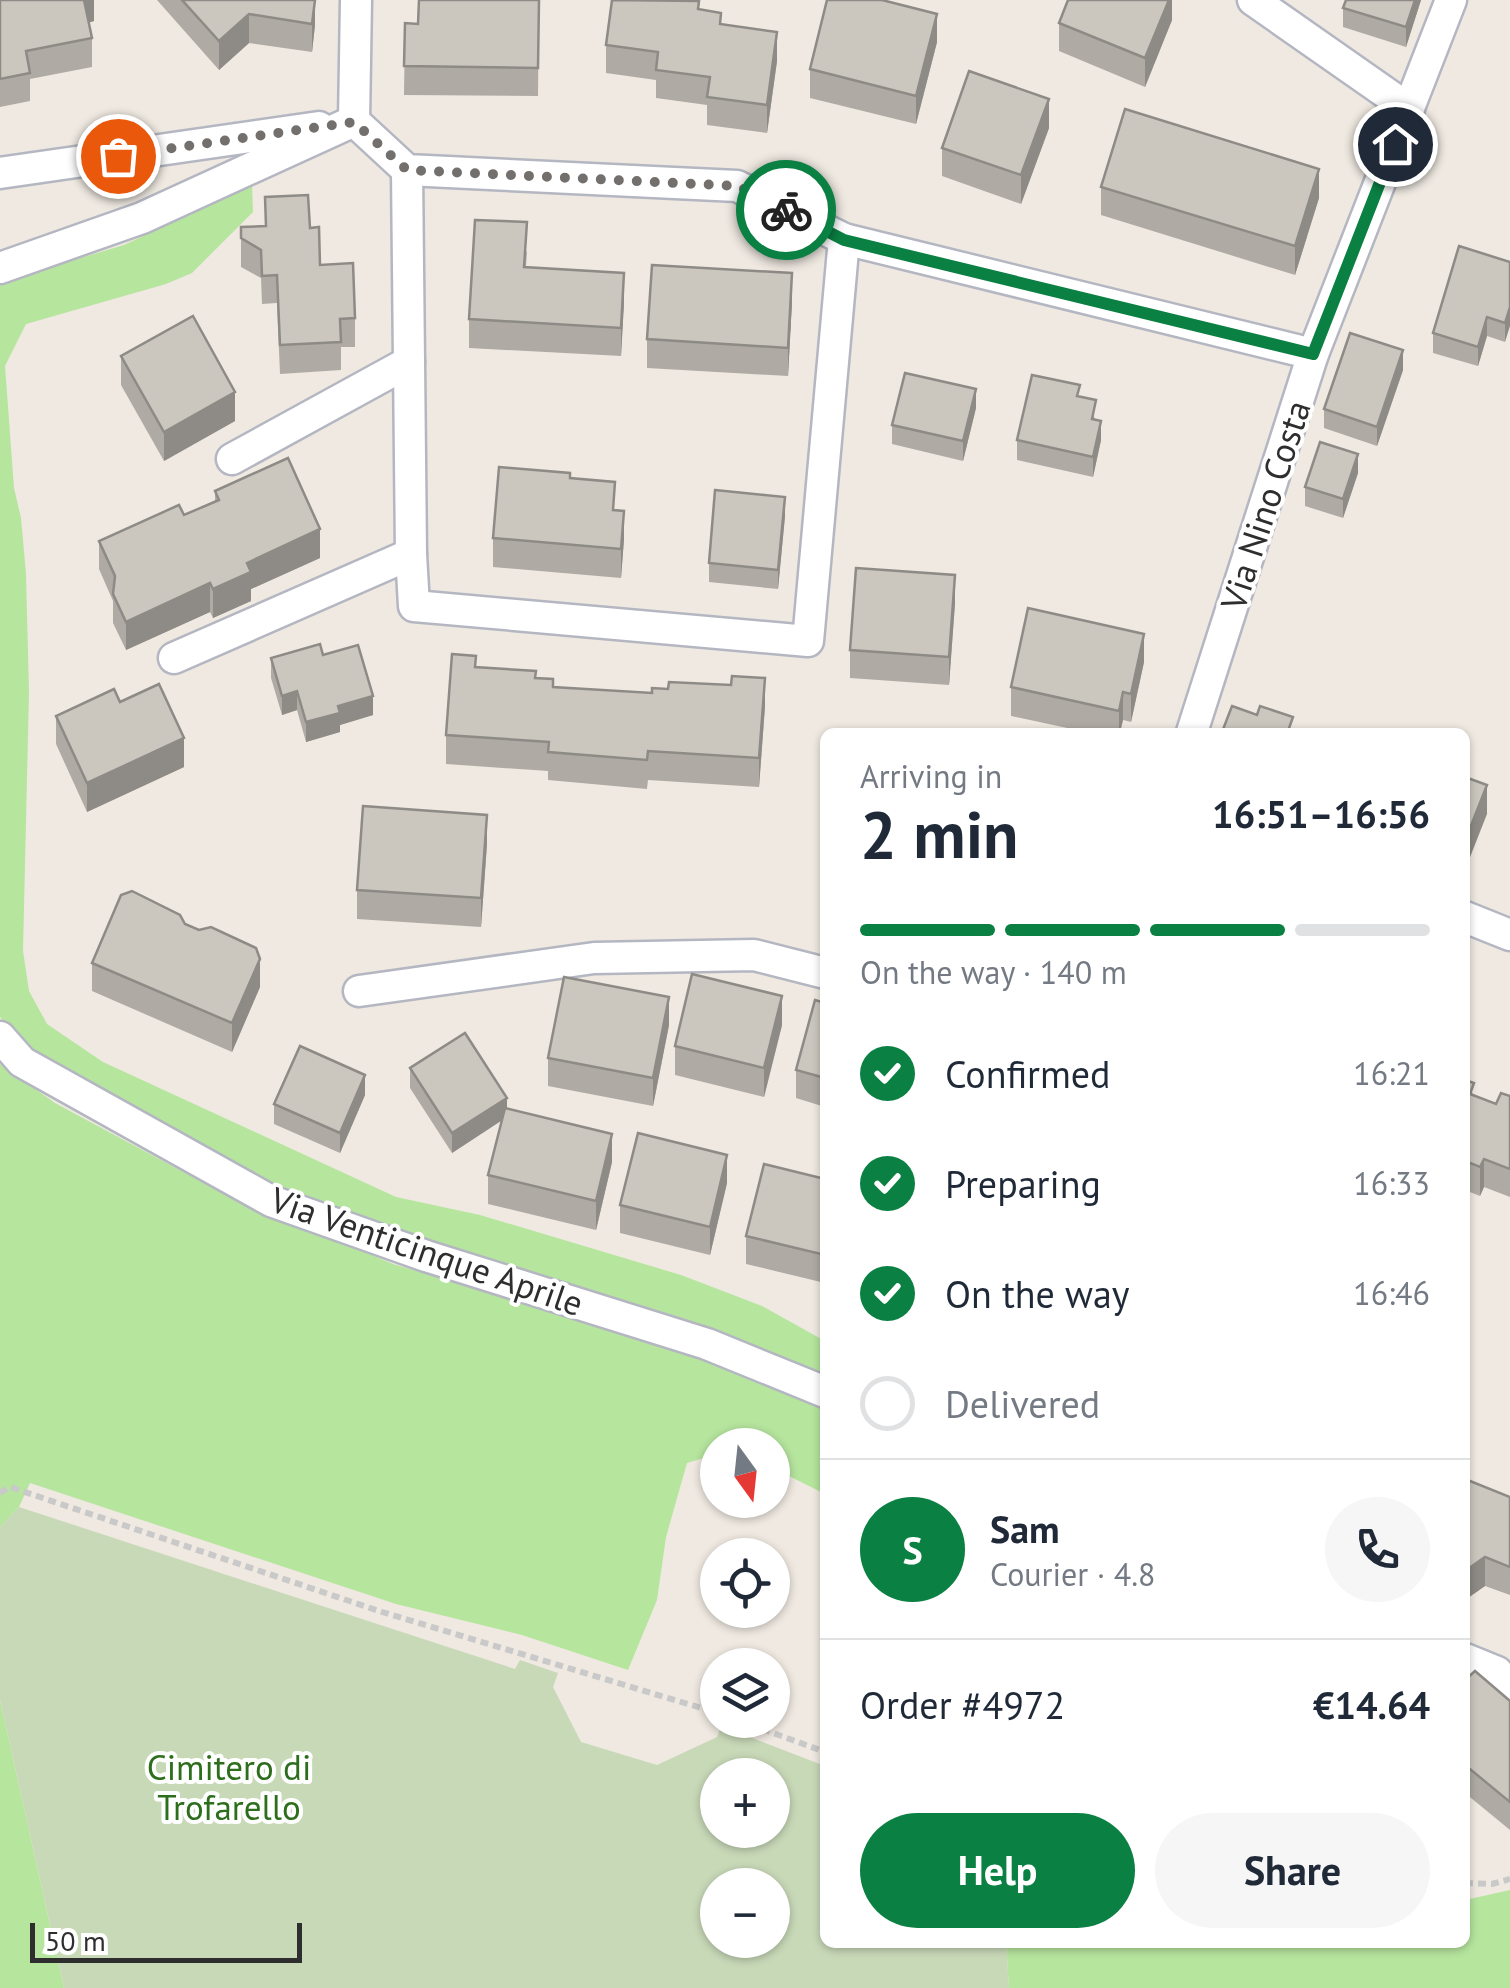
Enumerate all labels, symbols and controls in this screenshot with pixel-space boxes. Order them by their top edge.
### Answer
pin [1353,102,1438,187]
pin [76,114,161,199]
icon: home [1368,117,1423,172]
icon: bag [91,129,146,184]
courier [736,160,836,260]
icon: bike [759,183,814,238]
street label: Via Nino Costa [1209,394,1321,617]
text: Arriving in [860,755,1002,797]
text: 16:51–16:56 [1212,789,1430,838]
text: 2 min [860,792,1019,876]
text: On the way · 140 m [860,951,1127,993]
icon: check [860,1046,915,1101]
text: Confirmed [945,1049,1111,1098]
text: 16:21 [1353,1052,1430,1094]
icon: check [860,1156,915,1211]
text: Preparing [945,1159,1101,1208]
text: 16:33 [1353,1162,1430,1204]
street label: Via Venticinque Aprile [264,1176,589,1326]
icon: check [860,1266,915,1321]
text: On the way [945,1269,1130,1318]
text: 16:46 [1353,1272,1430,1314]
text: Delivered [945,1379,1100,1428]
north arrow [700,1428,790,1518]
map controls [700,1428,790,1958]
button: phone [1325,1497,1430,1602]
text: Sam [990,1504,1060,1553]
text: S [902,1525,923,1574]
button: locate [700,1538,790,1628]
text: Courier · 4.8 [990,1553,1156,1595]
button: layers [700,1648,790,1738]
text: Order #4972 [860,1680,1065,1729]
text: €14.64 [1313,1680,1430,1729]
park label: Cimitero di Trofarello [147,1744,311,1830]
button: + [700,1758,790,1848]
button: Help [860,1813,1135,1928]
button: Share [1155,1813,1430,1928]
button: − [700,1868,790,1958]
scale bar [30,1918,302,1962]
text: 50 m [45,1922,106,1959]

